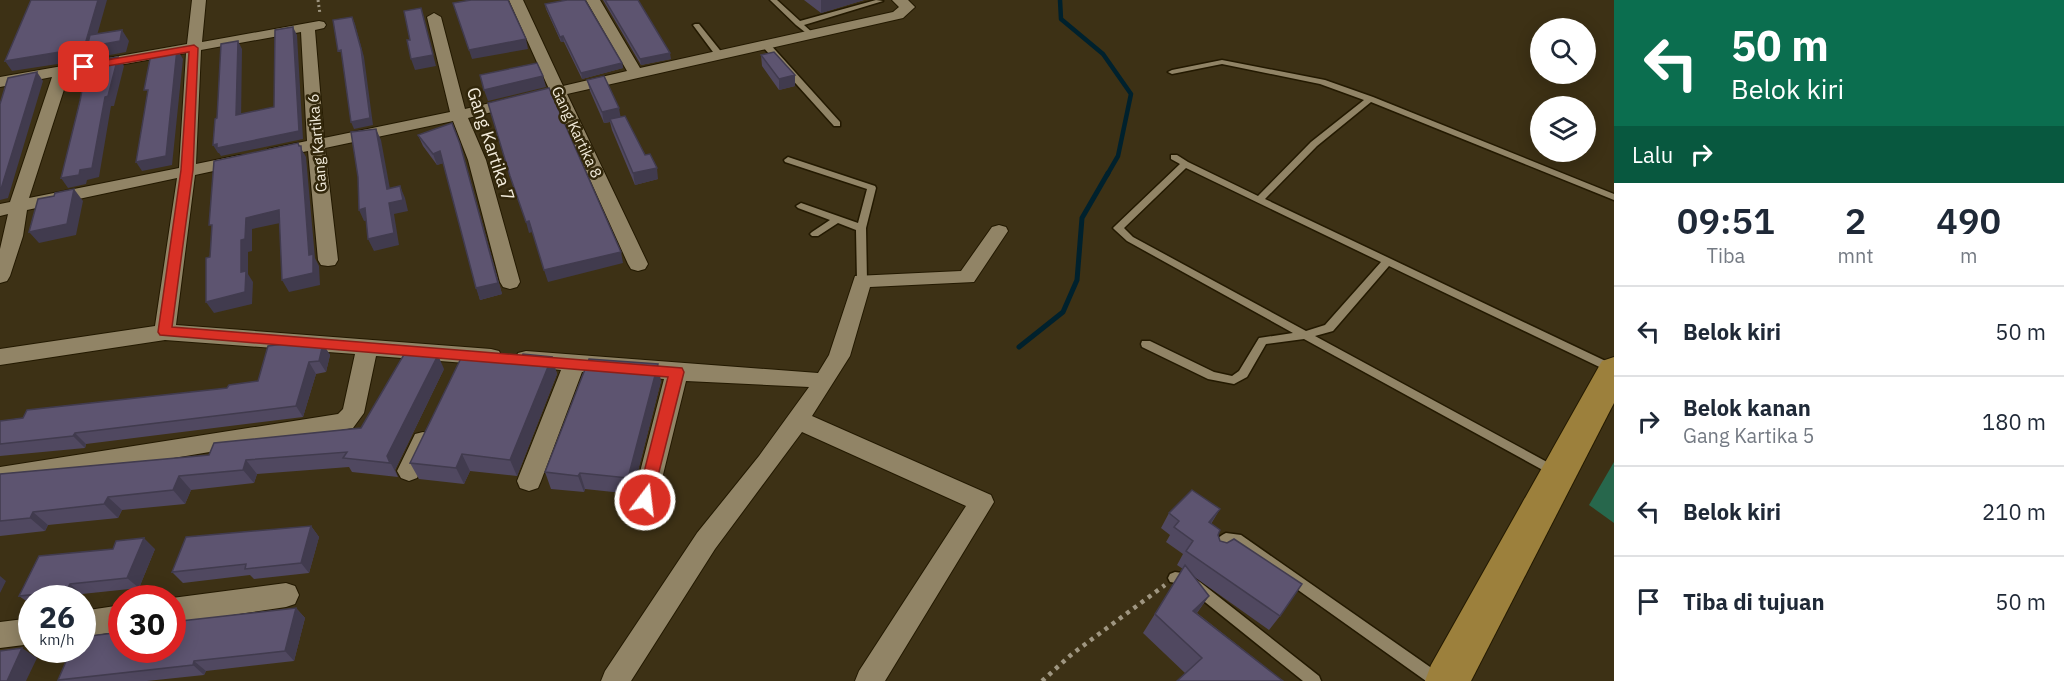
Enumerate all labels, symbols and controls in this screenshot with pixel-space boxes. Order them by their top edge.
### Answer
map controls [1530,18,1596,162]
button: search [1530,18,1596,84]
text: 50 m [1731,18,1829,73]
icon: left [1632,24,1710,102]
pin [58,41,109,92]
icon: arrive [67,50,100,83]
text: Belok kiri [1731,71,1844,106]
street label: Gang Kartika 8 [548,83,606,181]
street label: Gang Kartika 7 [462,84,520,204]
street label: Gang Kartika 6 [303,93,331,193]
button: layers [1530,96,1596,162]
icon: right [1685,138,1718,171]
text: Lalu [1632,140,1673,169]
text: 09:51 [1677,197,1775,244]
text: 2 [1845,197,1866,244]
text: 490 [1936,197,2001,244]
text: Tiba [1706,242,1745,269]
text: mnt [1838,242,1873,269]
text: m [1960,242,1977,269]
icon: left [1632,315,1665,348]
text: Belok kiri [1683,317,1781,346]
text: 50 m [1995,317,2046,346]
text: Belok kanan [1683,393,1811,422]
icon: right [1632,405,1665,438]
text: 180 m [1982,407,2046,436]
text: Gang Kartika 5 [1683,422,1815,449]
position arrow [613,468,677,532]
icon: left [1632,495,1665,528]
text: Belok kiri [1683,497,1781,526]
text: 210 m [1982,497,2046,526]
speed limit sign: 30 [108,585,186,663]
icon: arrive [1632,585,1665,618]
text: Tiba di tujuan [1683,587,1825,616]
text: 50 m [1995,587,2046,616]
text: 26 [39,597,75,636]
text: km/h [39,630,75,649]

